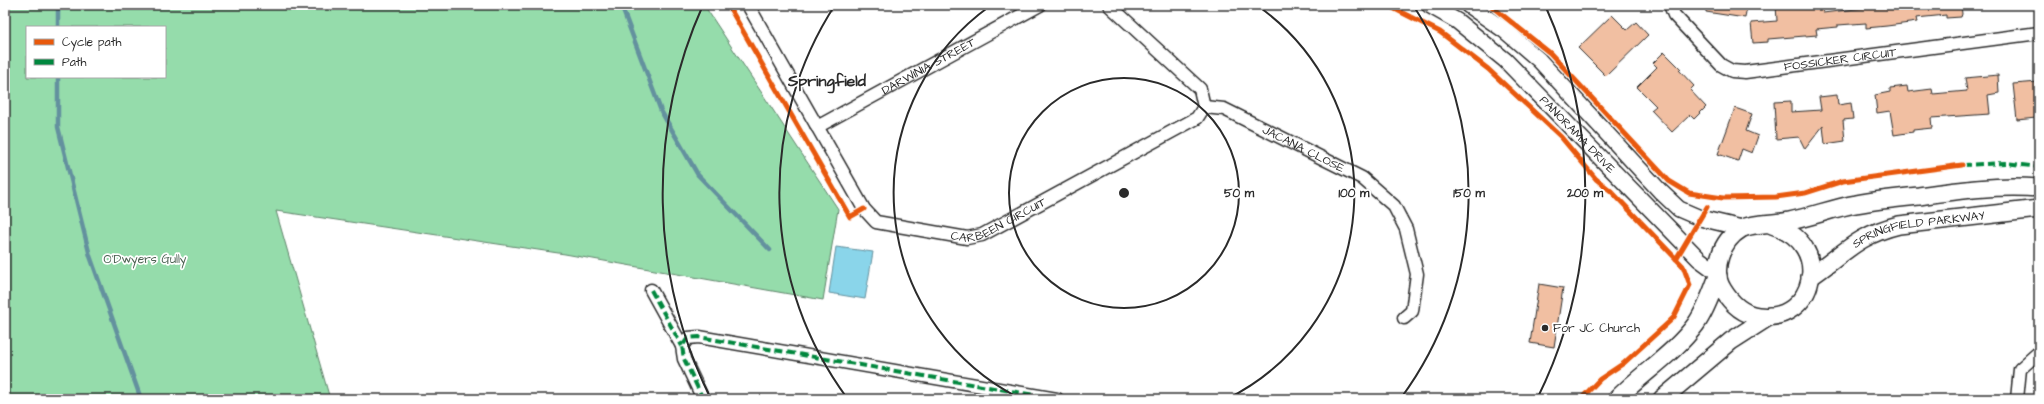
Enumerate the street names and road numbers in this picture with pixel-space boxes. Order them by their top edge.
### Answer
street label: DARWINIA STREET [879,33,979,99]
street label: FOSSICKER CIRCUIT [1783,43,1898,75]
street label: PANORAMA DRIVE [1536,92,1619,177]
street label: JACANA CLOSE [1259,121,1348,176]
street label: CARBEEN CIRCUIT [949,193,1049,246]
street label: SPRINGFIELD PARKWAY [1849,207,1986,252]

